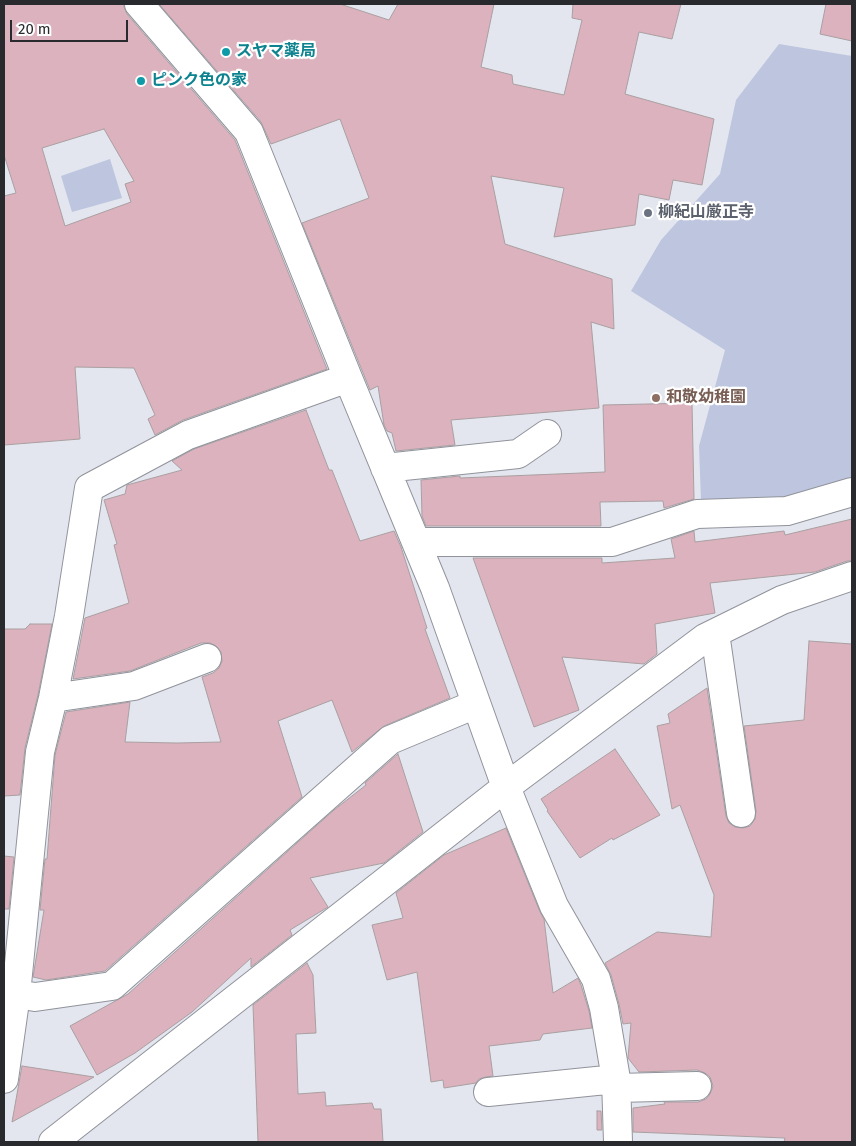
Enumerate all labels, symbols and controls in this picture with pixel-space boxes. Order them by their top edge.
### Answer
scale bar [12,10,130,42]
text: 20 m [18,20,51,38]
place label: スヤマ薬局 [236,42,316,62]
marker: スヤマ薬局 [220,46,232,58]
place label: ピンク色の家 [151,71,247,91]
marker: ピンク色の家 [135,75,147,87]
place label: 柳紀山厳正寺 [658,203,754,223]
marker: 柳紀山厳正寺 [642,207,654,219]
place label: 和敬幼稚園 [666,388,746,408]
marker: 和敬幼稚園 [650,392,662,404]

